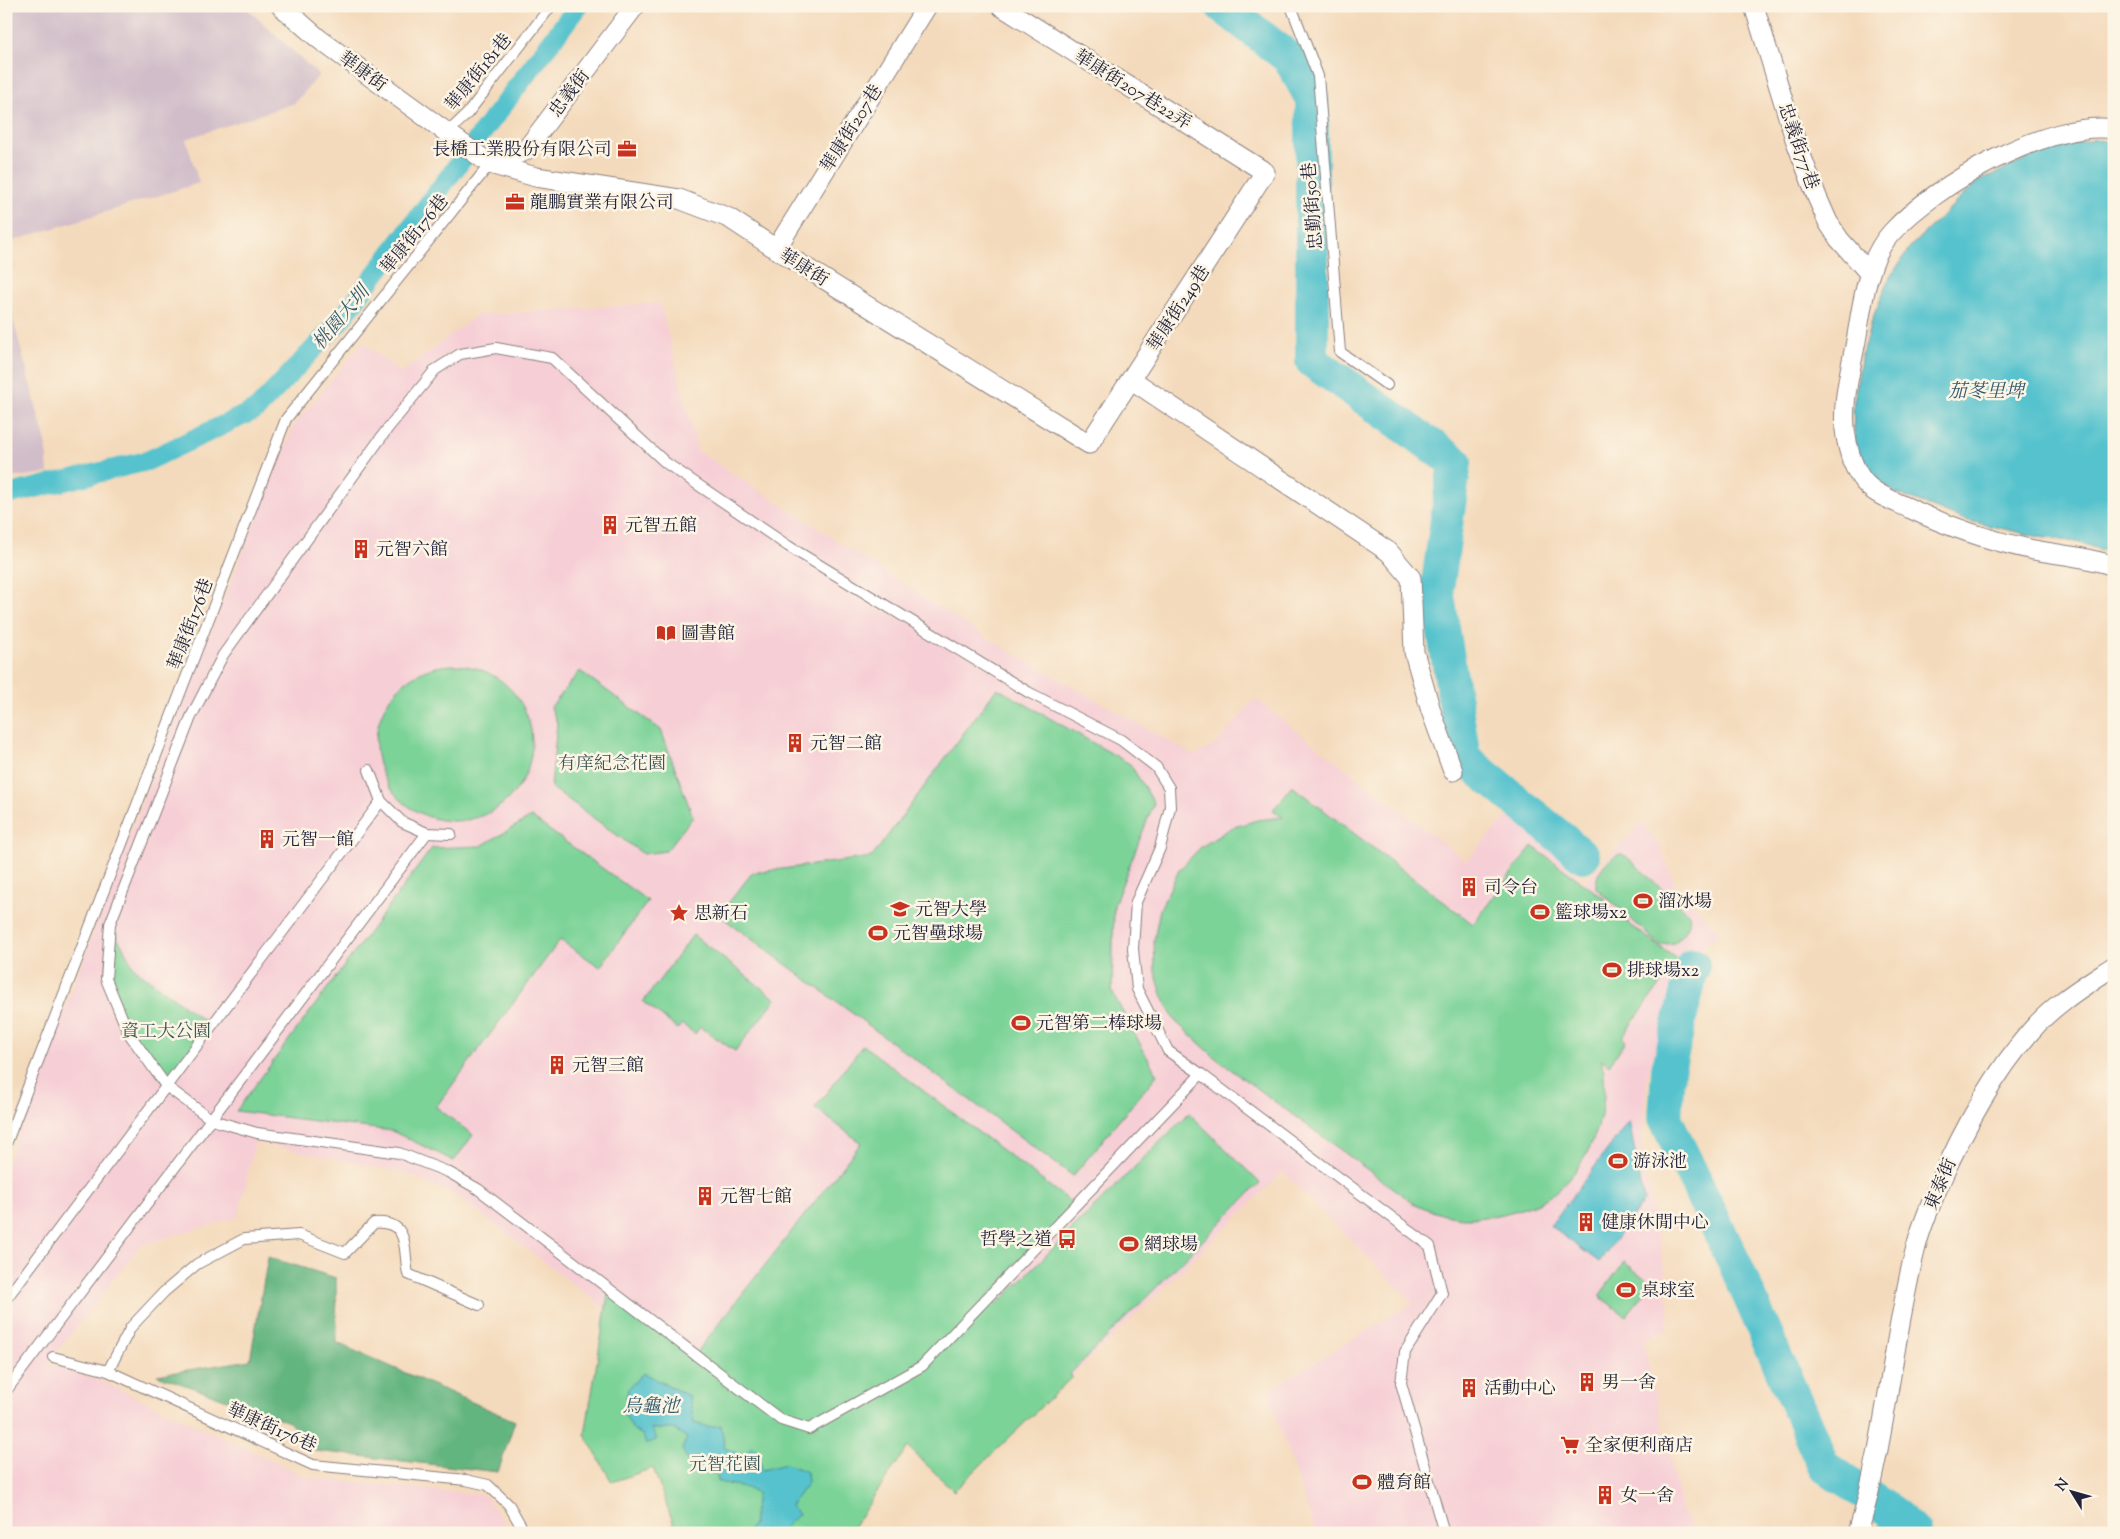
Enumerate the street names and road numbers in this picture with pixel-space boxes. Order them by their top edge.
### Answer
street label: 華康街181巷 [440,29,519,118]
street label: 華康街207巷22弄 [1068,44,1196,137]
street label: 華康街 [332,46,391,99]
street label: 忠義街 [544,65,597,124]
street label: 華康街207巷 [815,80,890,178]
street label: 忠義街77巷 [1770,100,1824,193]
street label: 忠勤街50巷 [1297,161,1331,251]
street label: 華康街176巷 [375,190,456,281]
street label: 華康街 [773,243,833,294]
street label: 華康街249巷 [1142,261,1217,357]
street label: 華康街176巷 [163,575,221,674]
street label: 東泰街 [1919,1155,1964,1215]
street label: 華康街176巷 [222,1397,320,1460]

